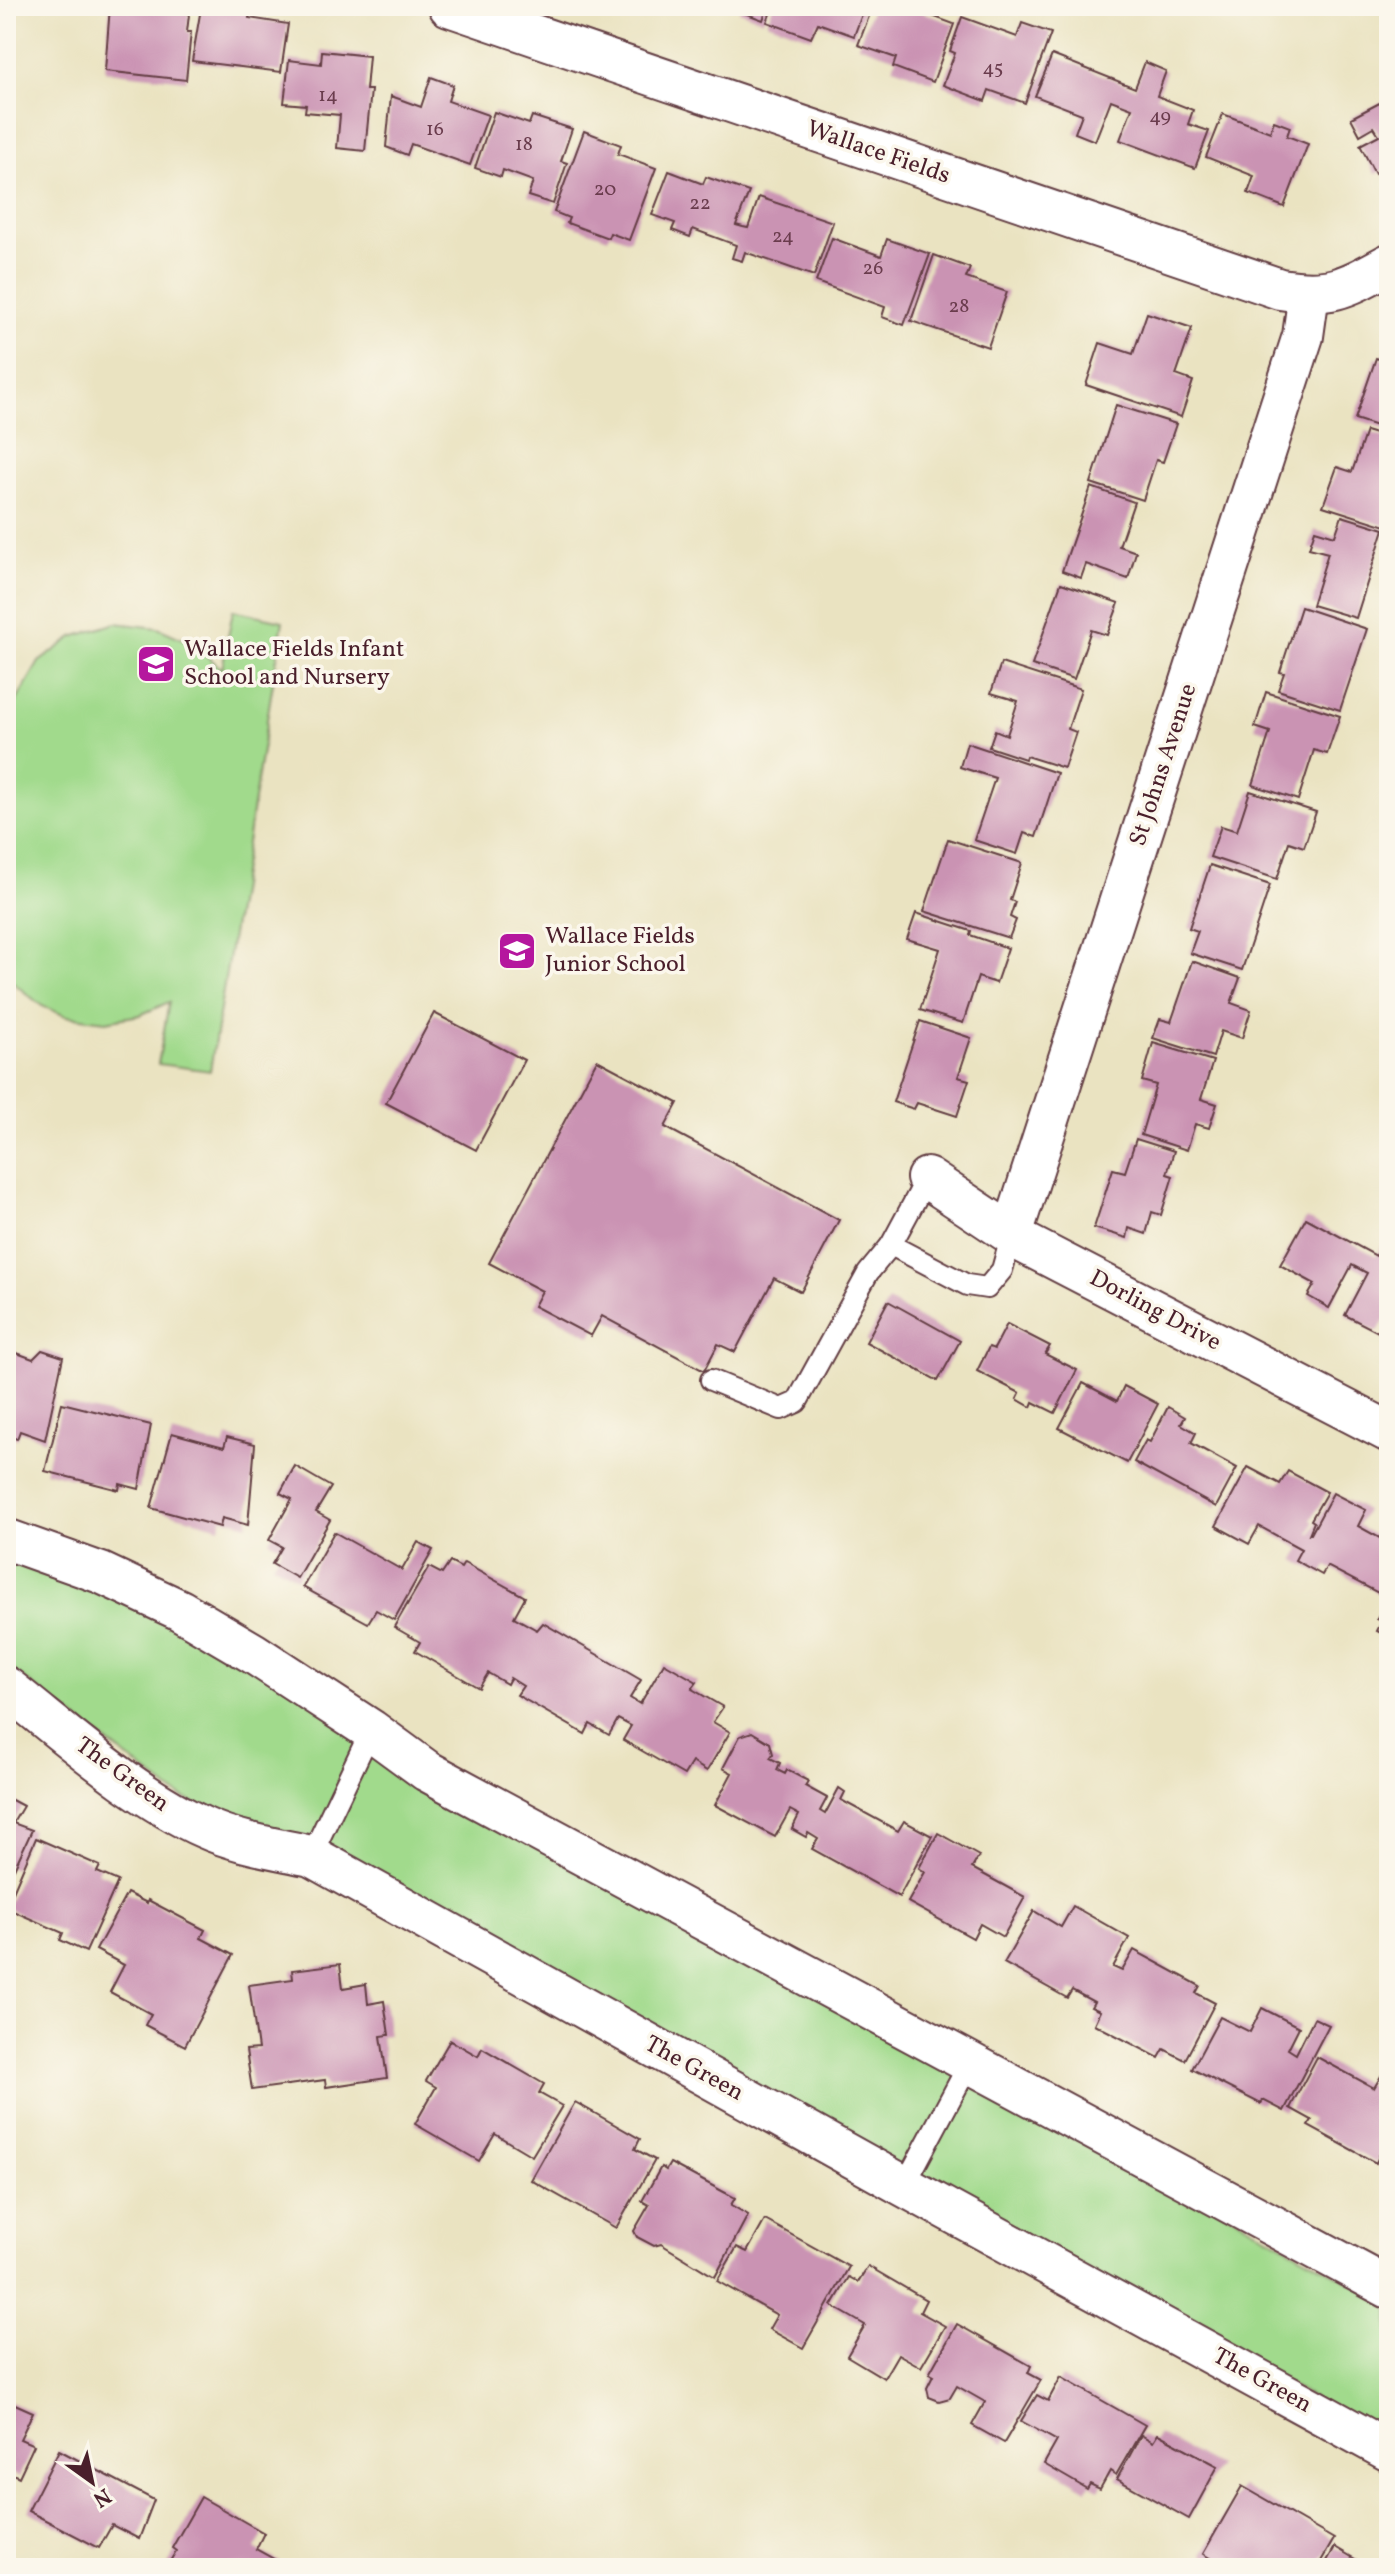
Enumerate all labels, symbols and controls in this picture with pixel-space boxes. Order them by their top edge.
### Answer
house number: 45 [983,55,1003,83]
house number: 14 [318,82,338,110]
house number: 49 [1149,103,1171,131]
street label: Wallace Fields [802,113,954,193]
house number: 16 [426,116,444,144]
house number: 18 [515,131,533,159]
house number: 20 [594,176,616,204]
house number: 22 [689,190,711,218]
house number: 24 [772,223,794,251]
house number: 26 [863,255,883,283]
house number: 28 [949,293,969,321]
place label: Wallace Fields Infant School and Nursery [184,633,404,695]
school or university icon: Wallace Fields Infant School and Nursery [135,643,177,685]
street label: St Johns Avenue [1122,679,1206,851]
place label: Wallace Fields Junior School [545,920,695,982]
school or university icon: Wallace Fields Junior School [496,930,538,972]
street label: Dorling Drive [1083,1262,1227,1360]
street label: The Green [68,1729,176,1821]
street label: The Green [638,2028,750,2110]
street label: The Green [1206,2340,1318,2422]
north arrow [52,2442,132,2522]
text: N [86,2479,117,2514]

